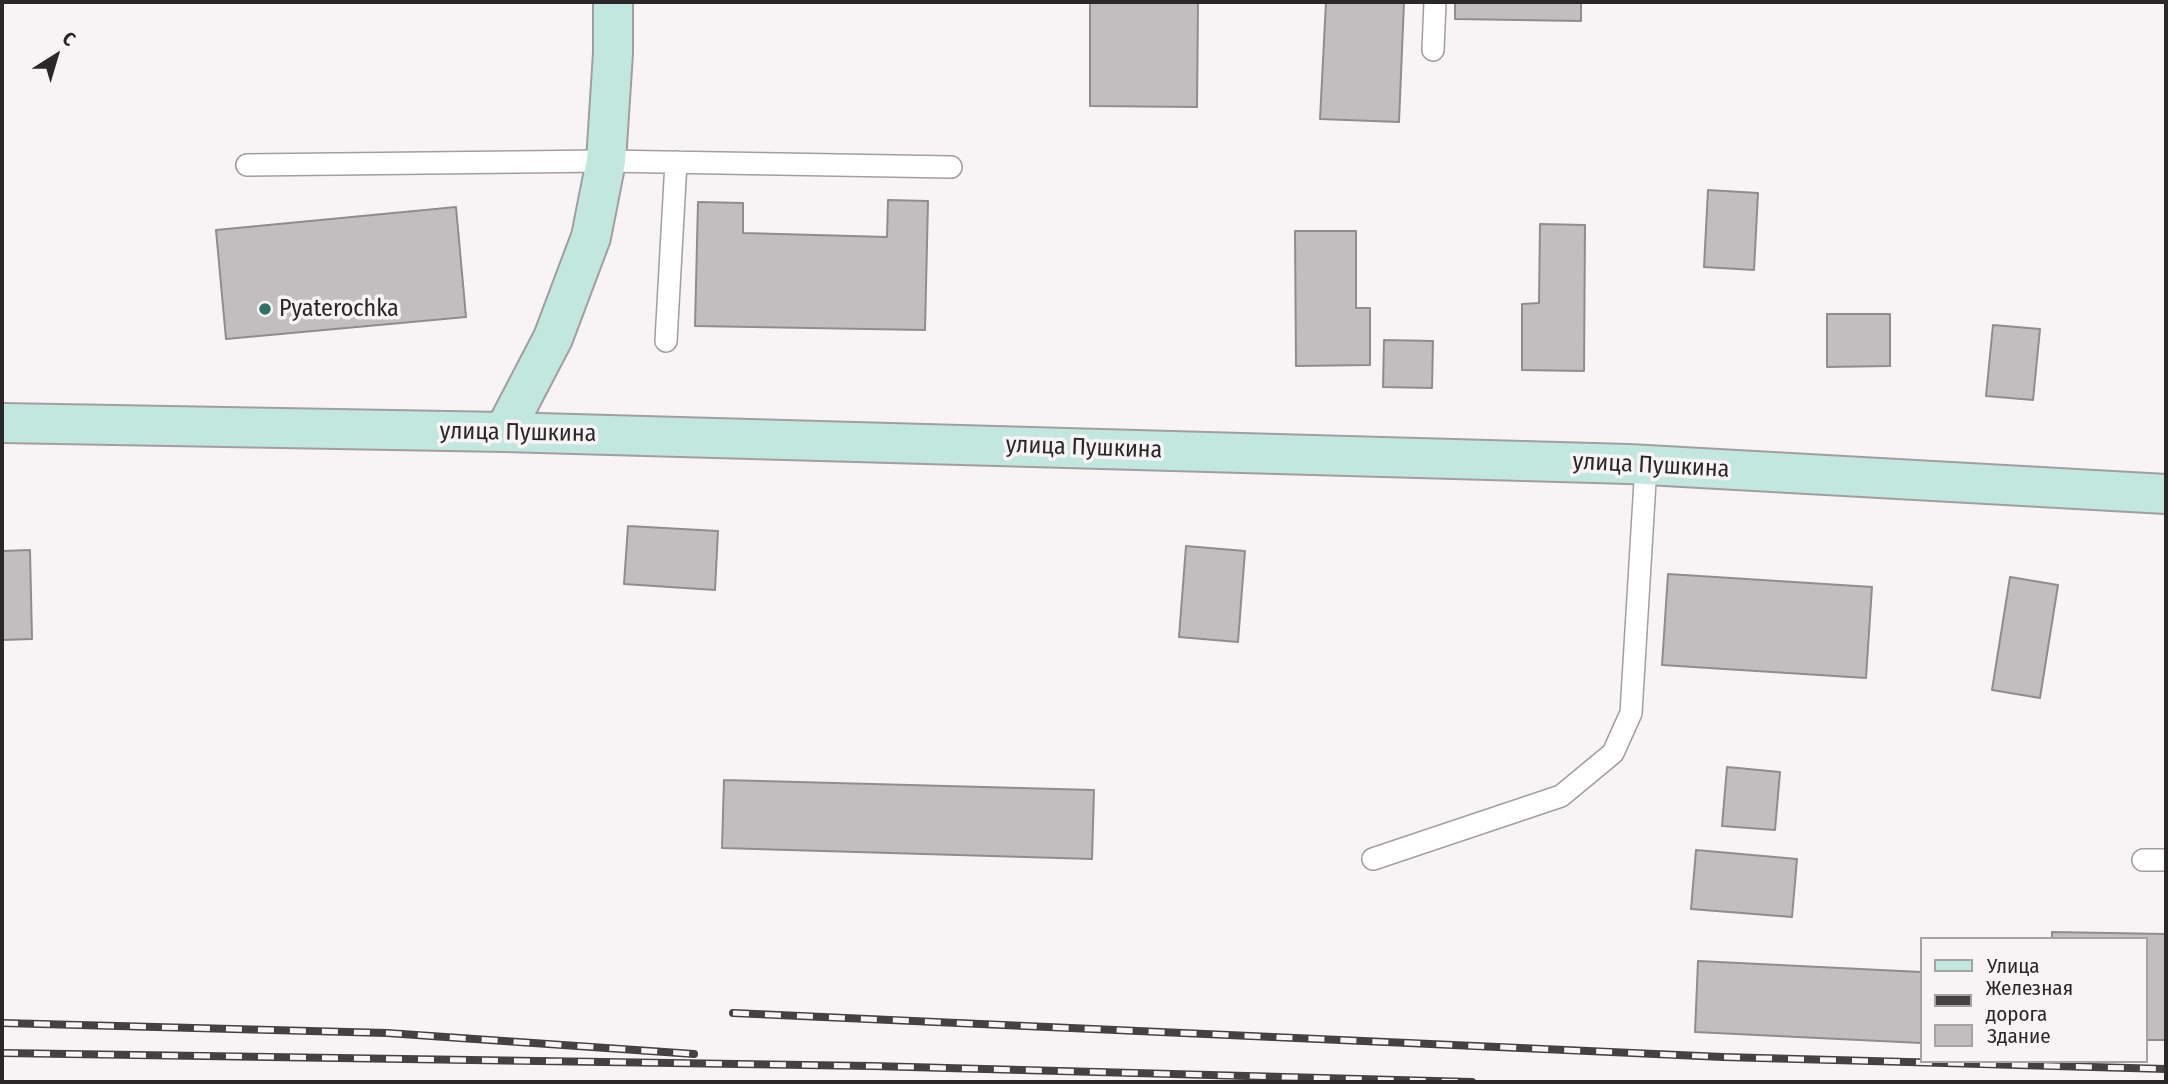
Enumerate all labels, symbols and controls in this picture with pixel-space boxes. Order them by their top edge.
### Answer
north arrow [21,21,91,91]
text: С [58,27,80,51]
place label: Pyaterochka [279,295,399,323]
marker: Pyaterochka [257,301,273,317]
street label: улица Пушкина [439,417,597,449]
street label: улица Пушкина [1005,431,1163,465]
street label: улица Пушкина [1572,448,1730,484]
legend [1920,937,2147,1063]
text: Улица [1987,953,2040,979]
text: Железная дорога [1986,975,2073,1027]
text: Здание [1987,1023,2051,1049]

